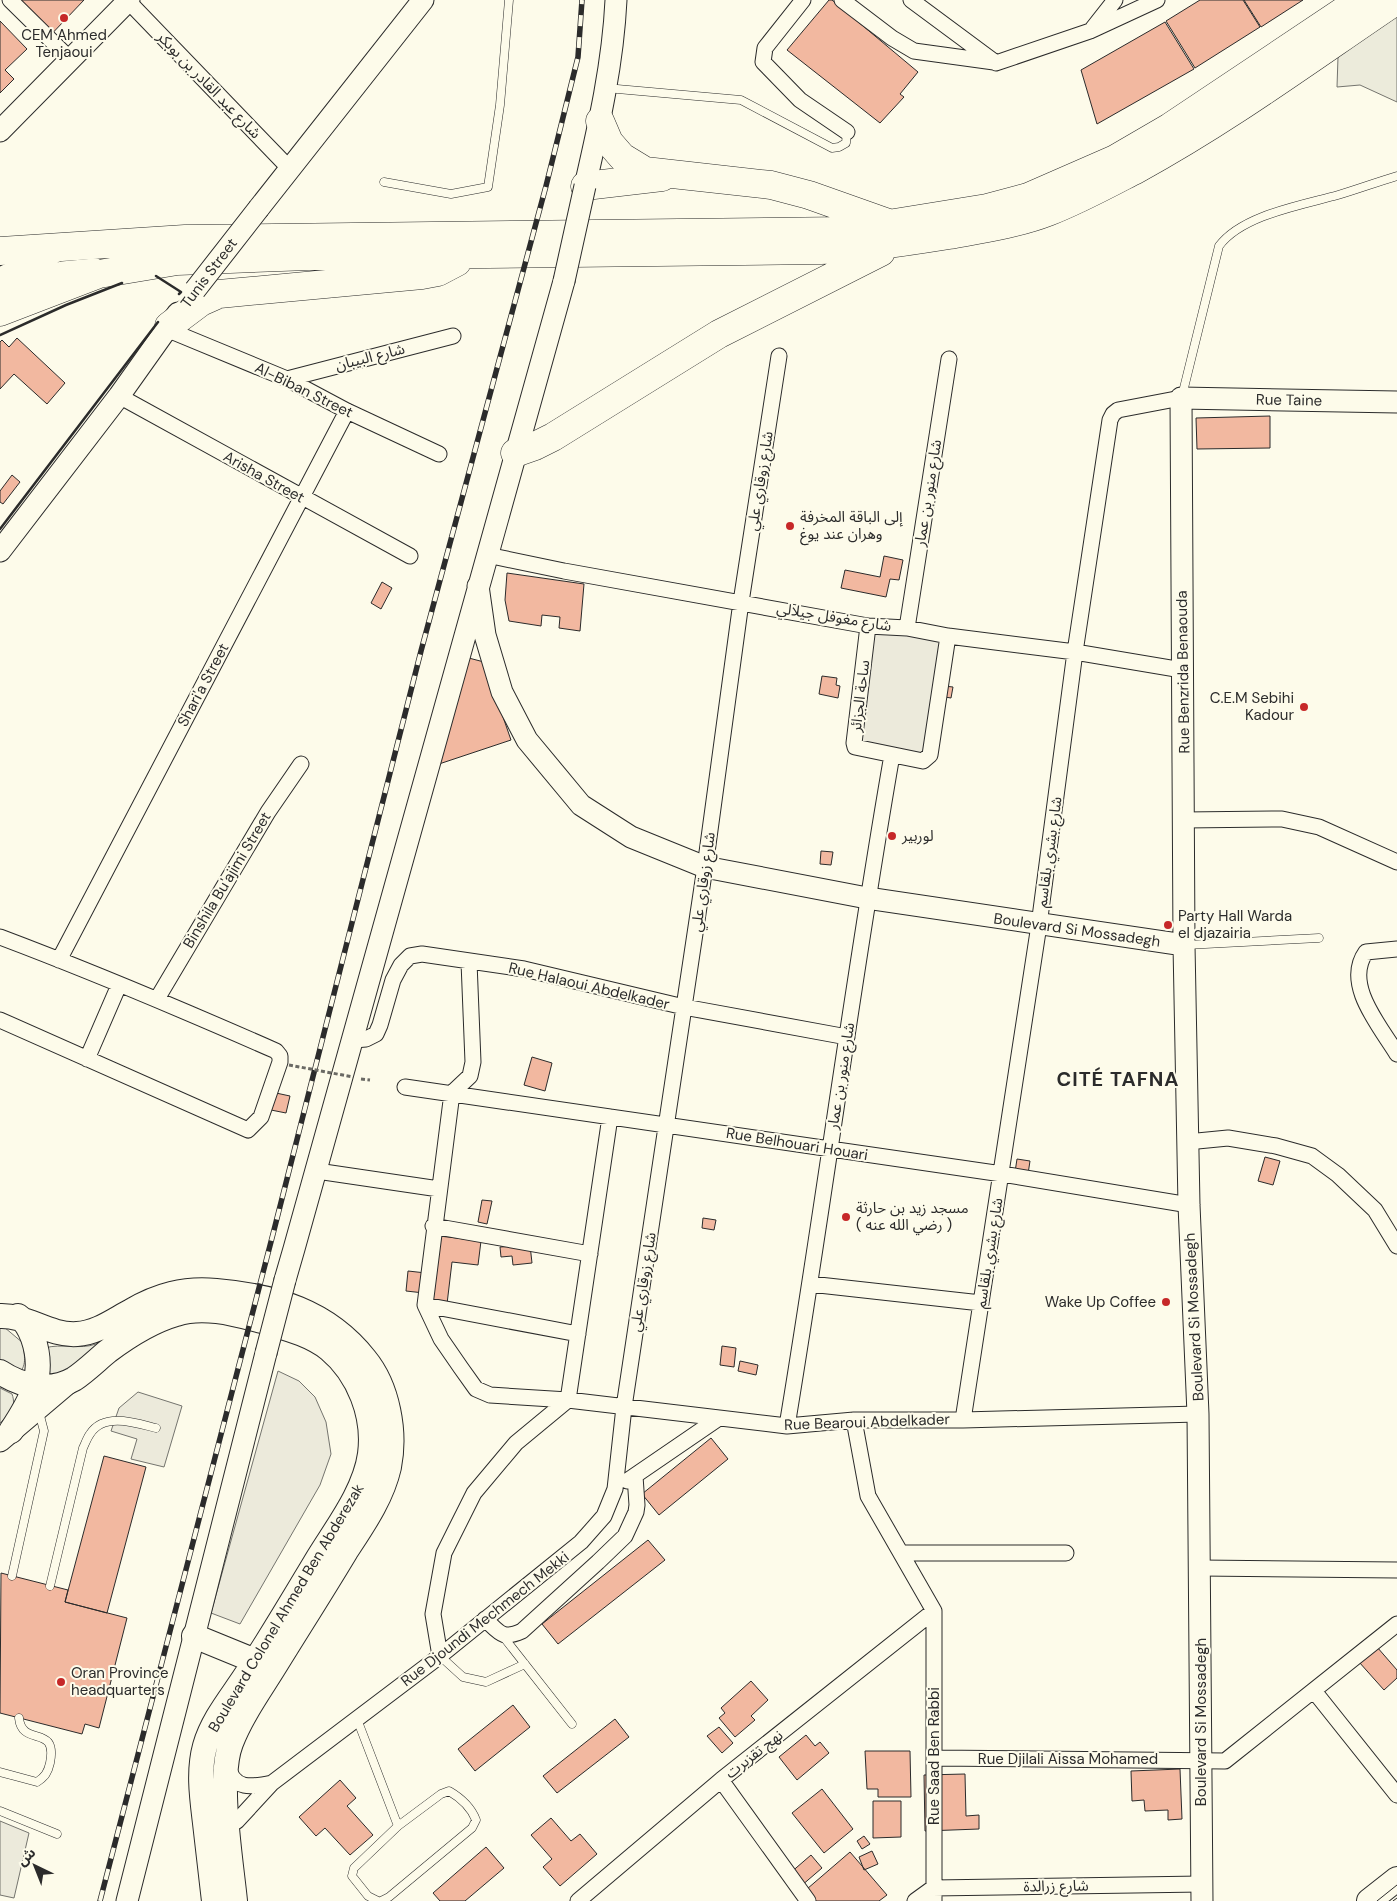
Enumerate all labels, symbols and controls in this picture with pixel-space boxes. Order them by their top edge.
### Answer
marker: CEM Ahmed Tenjaoui [58,12,70,24]
place label: CEM Ahmed Tenjaoui [21,25,107,62]
street label: شارع عبد القادر بن بوبكر [151,26,265,144]
street label: Tunis Street [176,234,242,312]
street label: شارع البيبان [333,339,408,377]
street label: Al-Biban Street [252,358,356,422]
street label: Rue Taine [1256,389,1322,411]
street label: شارع زوقاري علي [742,430,780,533]
street label: شارع منور بن عمار [910,438,948,549]
street label: Arisha Street [220,446,308,508]
place label: إلى الباقة المخرفة وهران عند يوغ [800,507,903,546]
marker: إلى الباقة المخرفة وهران عند يوغ [784,520,796,532]
street label: Rue Benzrida Benaouda [1172,590,1194,754]
street label: شارع مغوفل جيلالي [775,598,893,638]
street label: Shari'a Street [173,640,233,730]
street label: ساحة الجزائر [846,659,874,734]
place label: C.E.M Sebihi Kadour [1210,688,1294,725]
marker: C.E.M Sebihi Kadour [1298,701,1310,713]
street label: شارع بشري بلقاسم [1031,795,1069,909]
street label: Binshila Bu'ajimi Street [178,808,276,952]
place label: لوربير [901,826,934,846]
marker: لوربير [886,830,898,842]
street label: شارع زوقاري علي [686,831,722,933]
place label: Party Hall Warda el djazairia [1178,906,1292,943]
street label: Boulevard Si Mossadegh [992,908,1162,952]
marker: Party Hall Warda el djazairia [1162,919,1174,931]
street label: Rue Halaoui Abdelkader [506,958,672,1014]
street label: شارع منور بن عمار [823,1021,861,1132]
district label: CITÉ TAFNA [1056,1066,1180,1092]
street label: Rue Belhouari Houari [725,1123,869,1165]
street label: شارع بشري بلقاسم [970,1196,1010,1310]
place label: مسجد زيد بن حارثة ( رضي الله عنه ) [856,1198,969,1236]
marker: مسجد زيد بن حارثة ( رضي الله عنه ) [840,1211,852,1223]
street label: شارع زوقاري علي [625,1231,663,1334]
street label: Boulevard Si Mossadegh [1180,1232,1208,1402]
place label: Wake Up Coffee [1045,1292,1156,1312]
marker: Wake Up Coffee [1160,1296,1172,1308]
street label: Rue Bearoui Abdelkader [784,1409,951,1435]
street label: Boulevard Colonel Ahmed Ben Abderezak [204,1480,369,1736]
street label: Rue Djoundi Mechmech Mekki [397,1547,573,1691]
street label: Boulevard Si Mossadegh [1191,1638,1211,1806]
place label: Oran Province headquarters [71,1663,169,1700]
marker: Oran Province headquarters [55,1676,67,1688]
street label: Rue Saad Ben Rabbi [924,1687,944,1825]
street label: نهج تقزيرت [721,1725,788,1784]
street label: Rue Djilali Aissa Mohamed [978,1749,1158,1769]
north arrow [10,1841,60,1891]
text: ش [13,1843,39,1870]
street label: شارع زرالدة [1023,1875,1089,1899]

